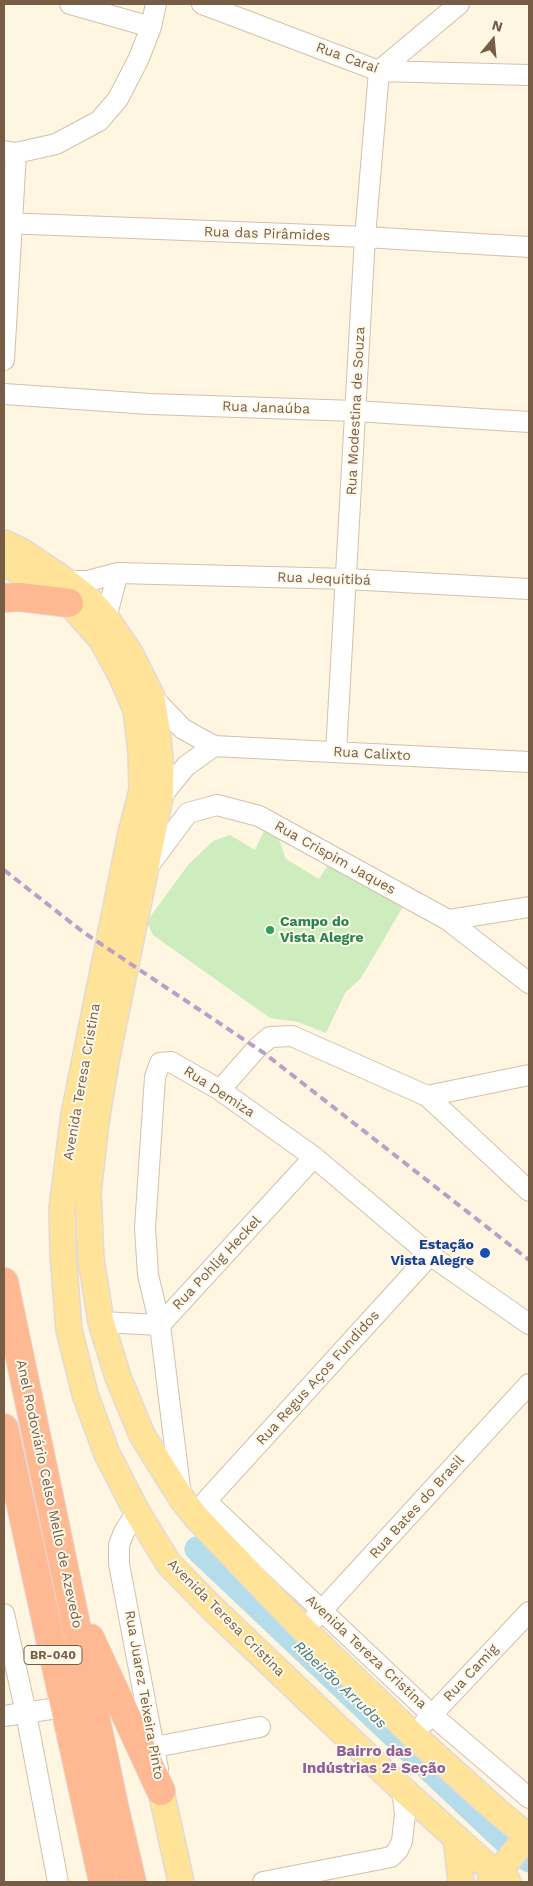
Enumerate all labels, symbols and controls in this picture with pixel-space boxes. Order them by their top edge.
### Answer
north arrow [468,15,518,65]
text: N [490,16,505,35]
street label: Rua Caraí [314,39,380,77]
street label: Rua das Pirâmides [204,223,330,245]
street label: Rua Modestina de Souza [343,326,369,496]
street label: Rua Janaúba [222,398,310,418]
street label: Rua Jequitibá [277,569,371,589]
street label: Rua Calixto [333,744,411,764]
street label: Rua Crispim Jaques [271,818,399,898]
place label: Campo do Vista Alegre [280,914,363,946]
marker: Campo do Vista Alegre [264,924,276,936]
street label: Avenida Teresa Cristina [60,1002,104,1162]
street label: Rua Demiza [180,1063,258,1121]
street label: Rua Pohlig Heckel [169,1213,265,1313]
place label: Estação Vista Alegre [391,1237,474,1270]
marker: Estação Vista Alegre [478,1246,492,1260]
street label: Rua Regus Aços Fundidos [253,1307,383,1449]
street label: Anel Rodoviário Celso Mello de Azevedo [12,1358,86,1630]
street label: Rua Bates do Brasil [366,1452,468,1562]
street label: Avenida Teresa Cristina [164,1556,288,1680]
street label: Avenida Tereza Cristina [302,1592,430,1712]
street label: Rua Juarez Teixeira Pinto [121,1609,167,1781]
water label: Ribeirão Arrudas [290,1637,390,1733]
street label: Rua Camig [440,1641,502,1705]
road number: BR-040 [24,1646,82,1664]
district label: Bairro das Indústrias 2ª Seção [302,1743,446,1778]

